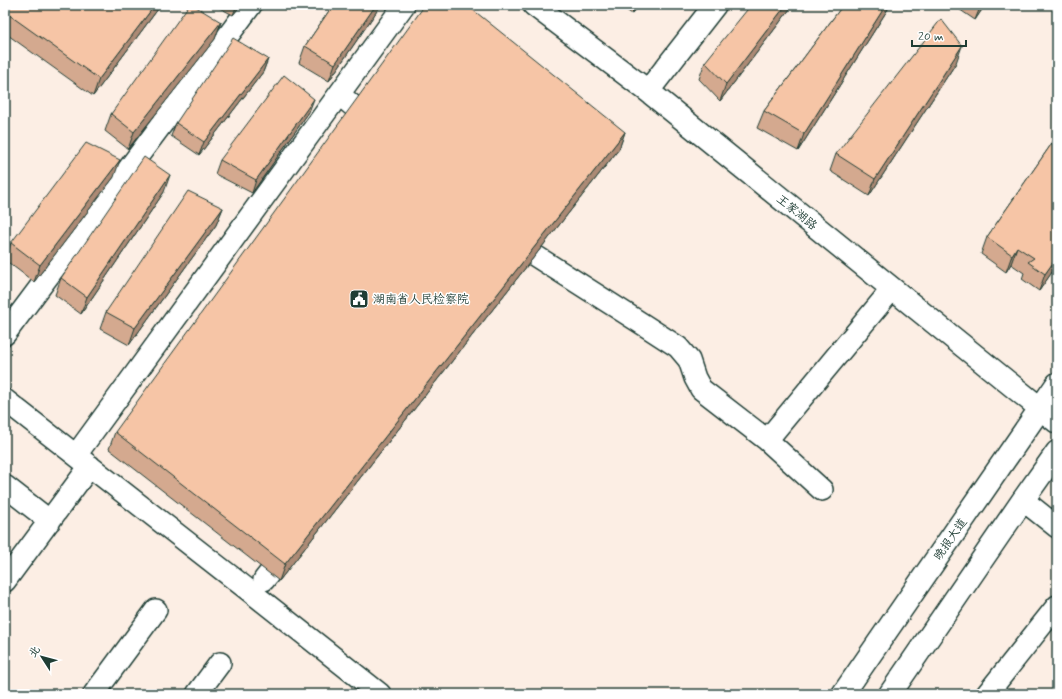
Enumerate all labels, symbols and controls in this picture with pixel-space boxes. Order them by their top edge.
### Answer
scale bar [912,22,966,48]
text: 20 m [918,29,944,45]
street label: 王家湖路 [773,191,820,234]
public building icon: 湖南省人民检察院 [348,288,370,310]
place label: 湖南省人民检察院 [373,292,469,308]
street label: 晚报大道 [930,515,971,564]
north arrow [22,637,62,677]
text: 北 [26,643,44,660]

